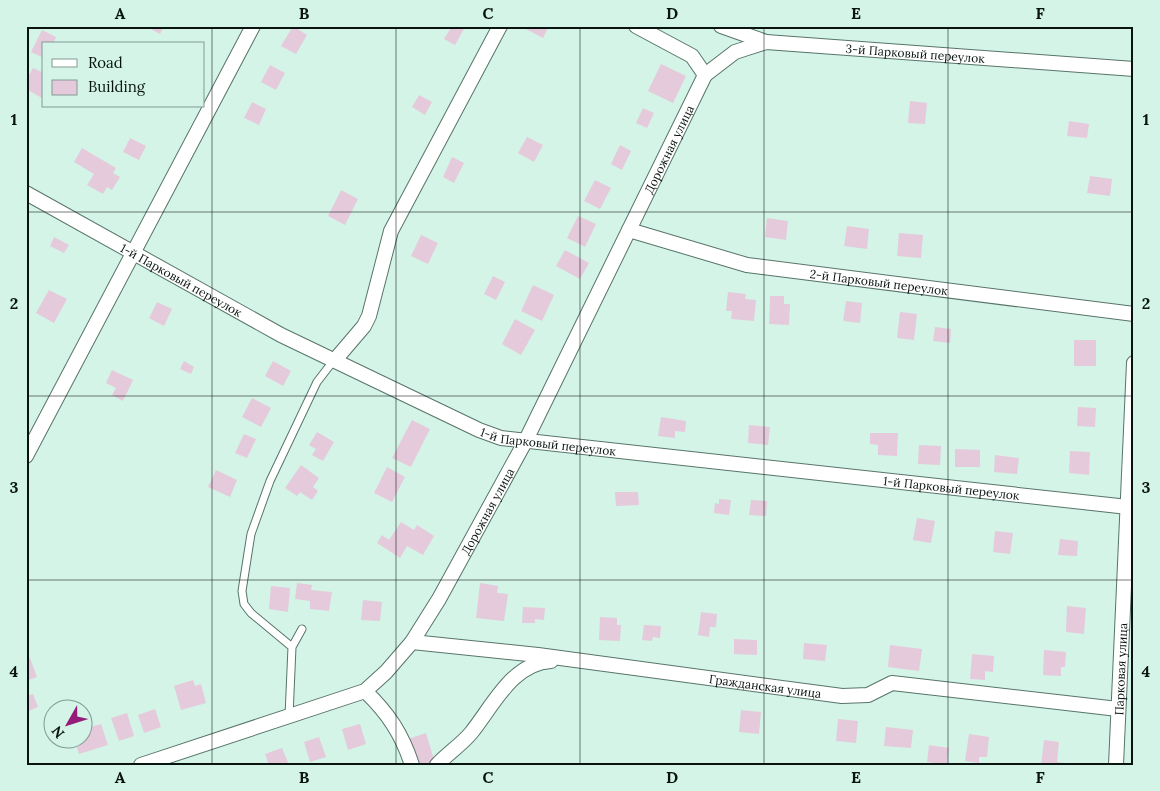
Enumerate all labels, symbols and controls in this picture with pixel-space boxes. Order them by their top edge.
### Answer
text: A [115,3,126,23]
text: B [299,3,310,23]
text: C [482,3,494,23]
text: D [666,3,678,23]
text: E [851,3,861,23]
text: F [1035,3,1045,23]
street label: 3-й Парковый переулок [845,40,986,66]
legend [42,42,205,108]
text: Road [88,53,123,72]
text: Building [88,77,146,96]
street label: Дорожная улица [641,102,697,196]
text: 1 [11,109,17,129]
text: 1 [1143,109,1149,129]
street label: 1-й Парковый переулок [118,240,245,320]
street label: 2-й Парковый переулок [809,266,949,298]
text: 2 [10,293,18,313]
text: 2 [1142,293,1150,313]
street label: 1-й Парковый переулок [478,424,617,458]
street label: Дорожная улица [457,465,517,557]
street label: 1-й Парковый переулок [883,473,1021,503]
text: 3 [10,477,19,497]
text: 3 [1142,477,1151,497]
street label: Парковая улица [1111,623,1130,716]
text: 4 [10,661,19,681]
text: 4 [1142,661,1151,681]
street label: Гражданская улица [708,671,822,701]
north arrow [42,698,92,748]
text: N [47,722,68,742]
text: A [115,767,126,787]
text: B [299,767,310,787]
text: C [482,767,494,787]
text: D [666,767,678,787]
text: E [851,767,861,787]
text: F [1035,767,1045,787]

